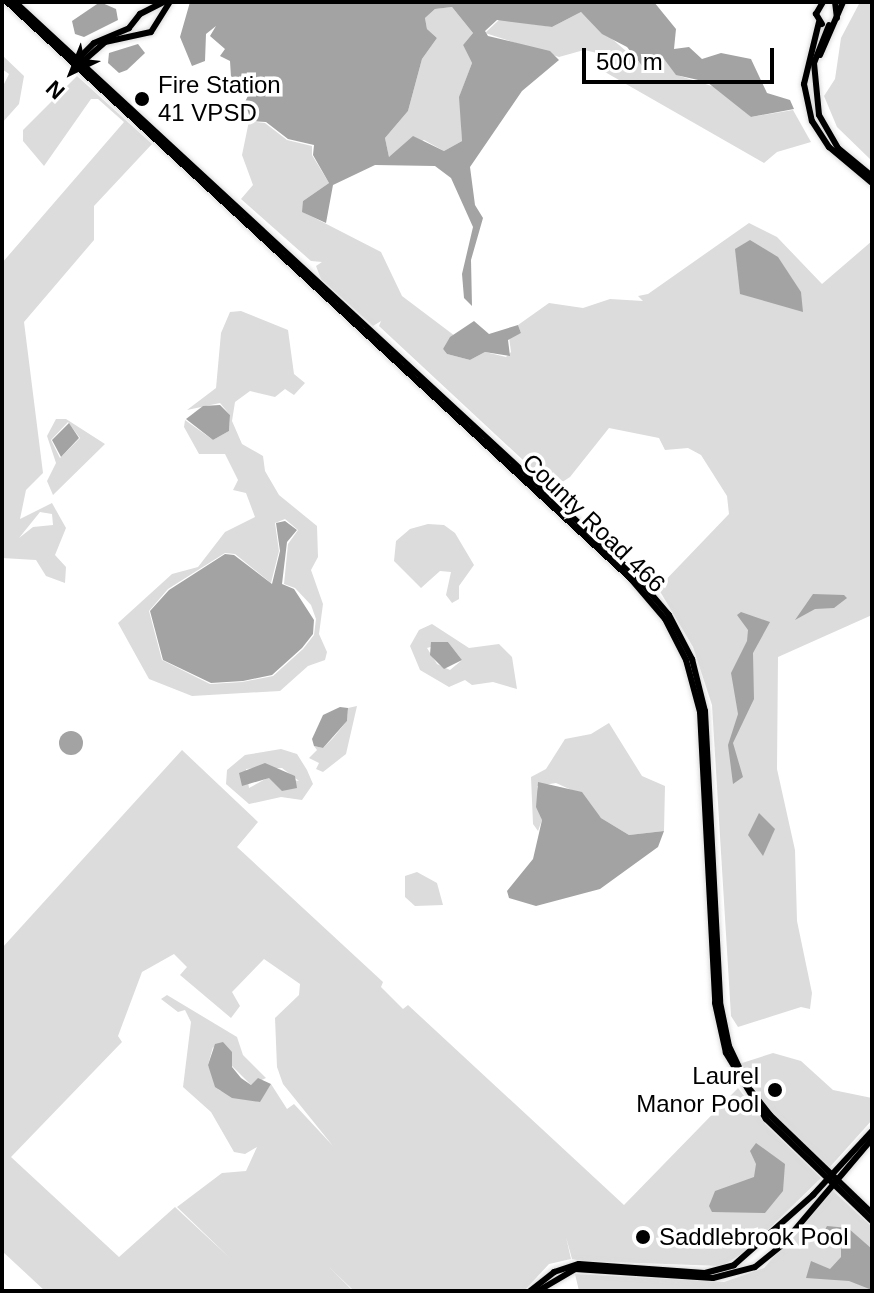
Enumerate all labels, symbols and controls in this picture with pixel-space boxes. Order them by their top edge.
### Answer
north arrow [32,32,112,112]
scale bar [586,32,778,82]
text: 500 m [596,48,663,75]
place label: Fire Station 41 VPSD [158,71,281,127]
text: N [41,75,70,104]
marker: Fire Station 41 VPSD [133,90,151,108]
street label: County Road 466 [517,448,671,598]
place label: Laurel Manor Pool [636,1062,759,1118]
marker: Laurel Manor Pool [766,1081,784,1099]
place label: Saddlebrook Pool [659,1223,848,1251]
marker: Saddlebrook Pool [634,1228,652,1246]

